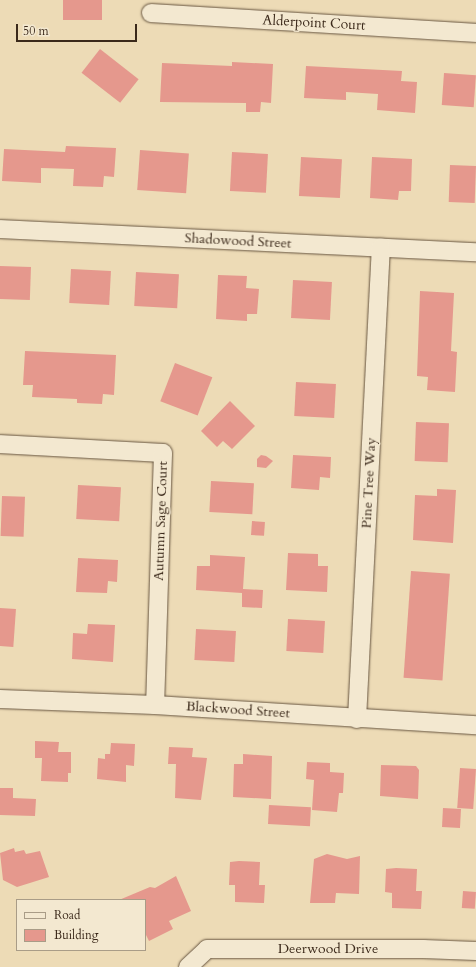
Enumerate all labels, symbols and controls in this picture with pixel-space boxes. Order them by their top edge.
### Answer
street label: Alderpoint Court [262,12,366,34]
scale bar [18,16,139,42]
text: 50 m [23,23,49,39]
street label: Shadowood Street [184,230,292,252]
street label: Pine Tree Way [358,437,380,529]
street label: Autumn Sage Court [151,461,171,581]
street label: Blackwood Street [185,698,291,722]
legend [16,899,146,951]
text: Road [54,907,80,923]
text: Building [54,927,98,943]
street label: Deerwood Drive [278,941,378,957]

